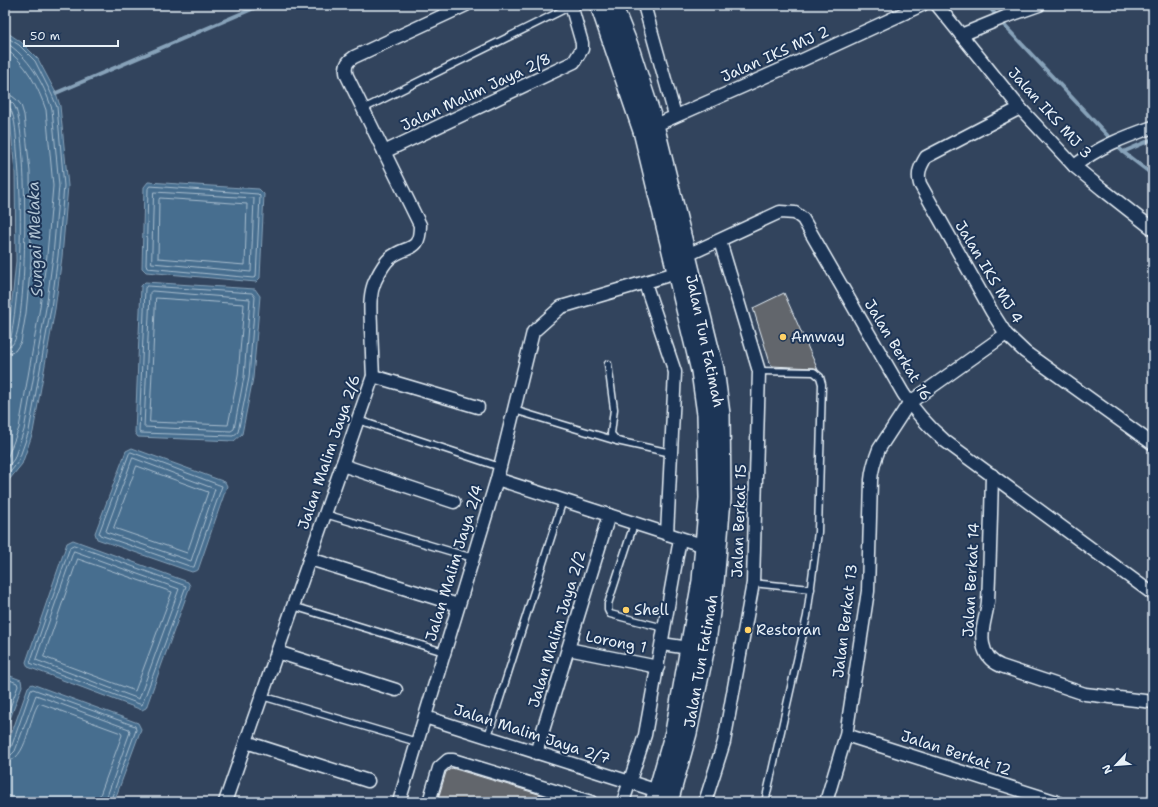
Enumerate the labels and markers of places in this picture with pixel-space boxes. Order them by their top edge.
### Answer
place label: Amway [791,327,845,347]
marker: Amway [778,332,788,342]
place label: Shell [634,600,669,620]
marker: Shell [621,605,631,615]
place label: Restoran [756,620,821,640]
marker: Restoran [743,625,753,635]

